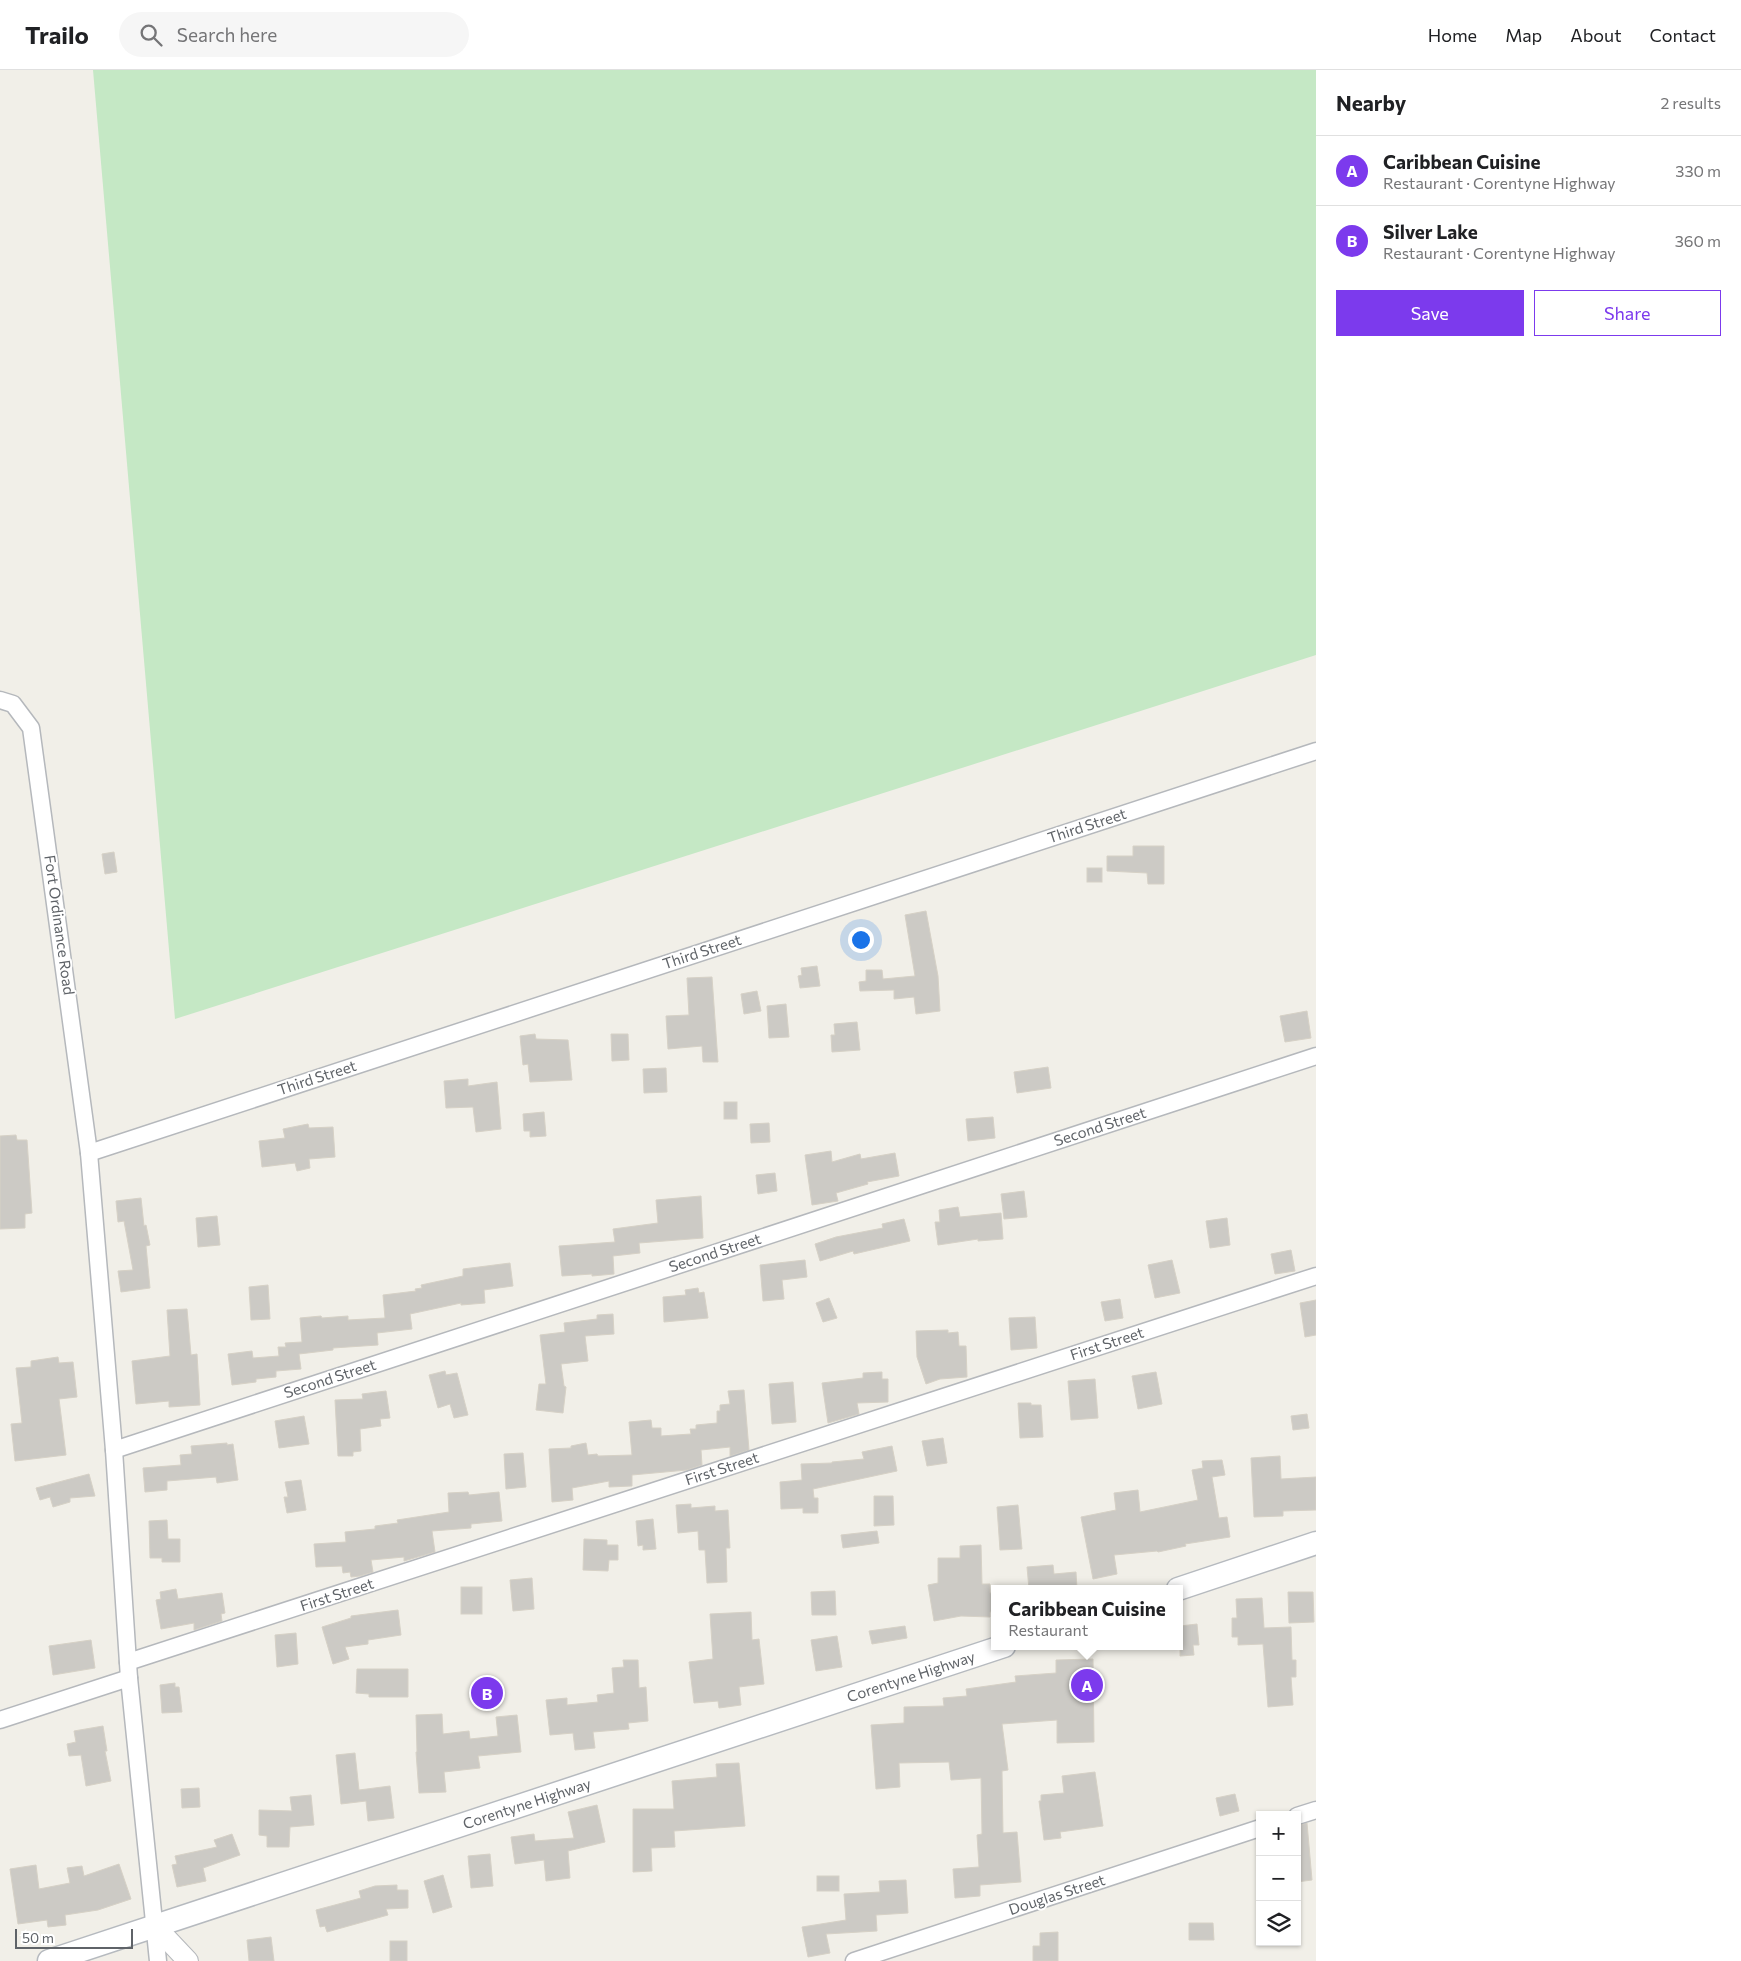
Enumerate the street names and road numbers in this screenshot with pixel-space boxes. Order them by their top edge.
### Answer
street label: Third Street [1045,804,1128,846]
street label: Fort Ordinance Road [41,854,79,996]
street label: Third Street [660,930,743,972]
street label: Third Street [275,1056,358,1098]
street label: Second Street [1051,1103,1148,1149]
street label: Second Street [666,1229,763,1275]
street label: First Street [1068,1323,1146,1363]
street label: Second Street [281,1355,378,1401]
street label: First Street [683,1448,761,1488]
street label: First Street [298,1574,376,1614]
street label: Corentyne Highway [844,1647,977,1705]
street label: Corentyne Highway [460,1774,593,1832]
street label: Douglas Street [1006,1870,1107,1918]

